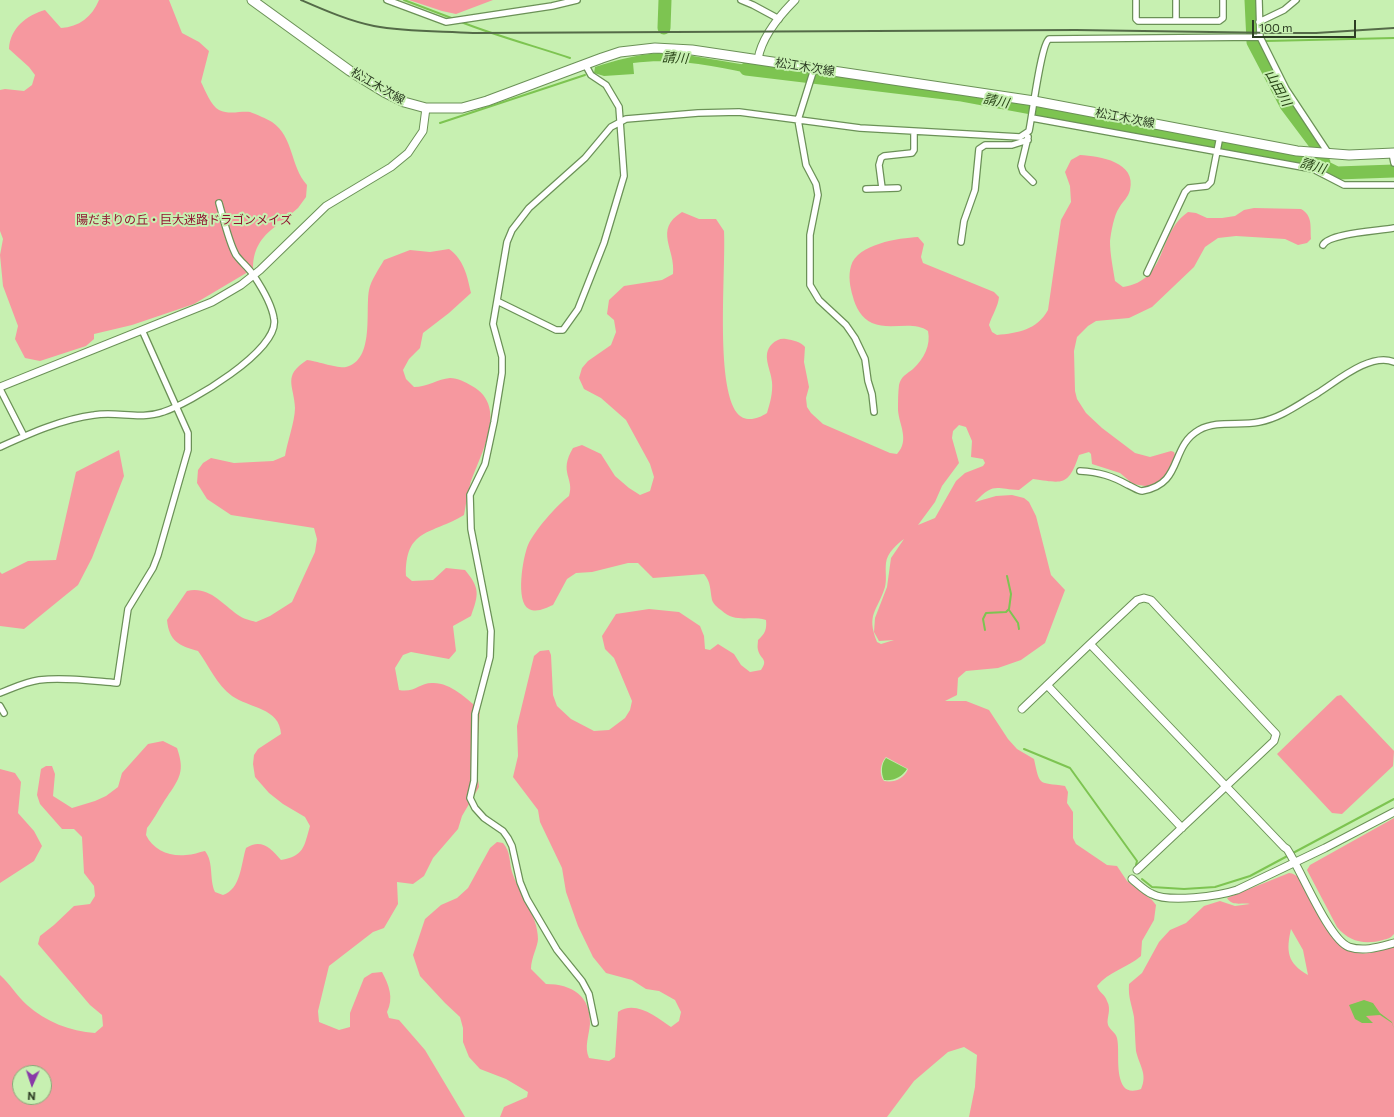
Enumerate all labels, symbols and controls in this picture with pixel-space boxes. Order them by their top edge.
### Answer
scale bar [1254,12,1358,38]
text: 100 m [1259,20,1293,34]
water label: 請川 [661,49,689,67]
street label: 松江木次線 [774,55,836,79]
street label: 松江木次線 [348,65,408,107]
water label: 山田川 [1262,67,1294,109]
water label: 請川 [982,91,1010,111]
street label: 松江木次線 [1094,105,1156,131]
water label: 請川 [1298,155,1328,177]
park label: 陽だまりの丘・巨大迷路ドラゴンメイズ [76,213,292,227]
north arrow [12,1065,52,1105]
text: N [27,1090,36,1103]

